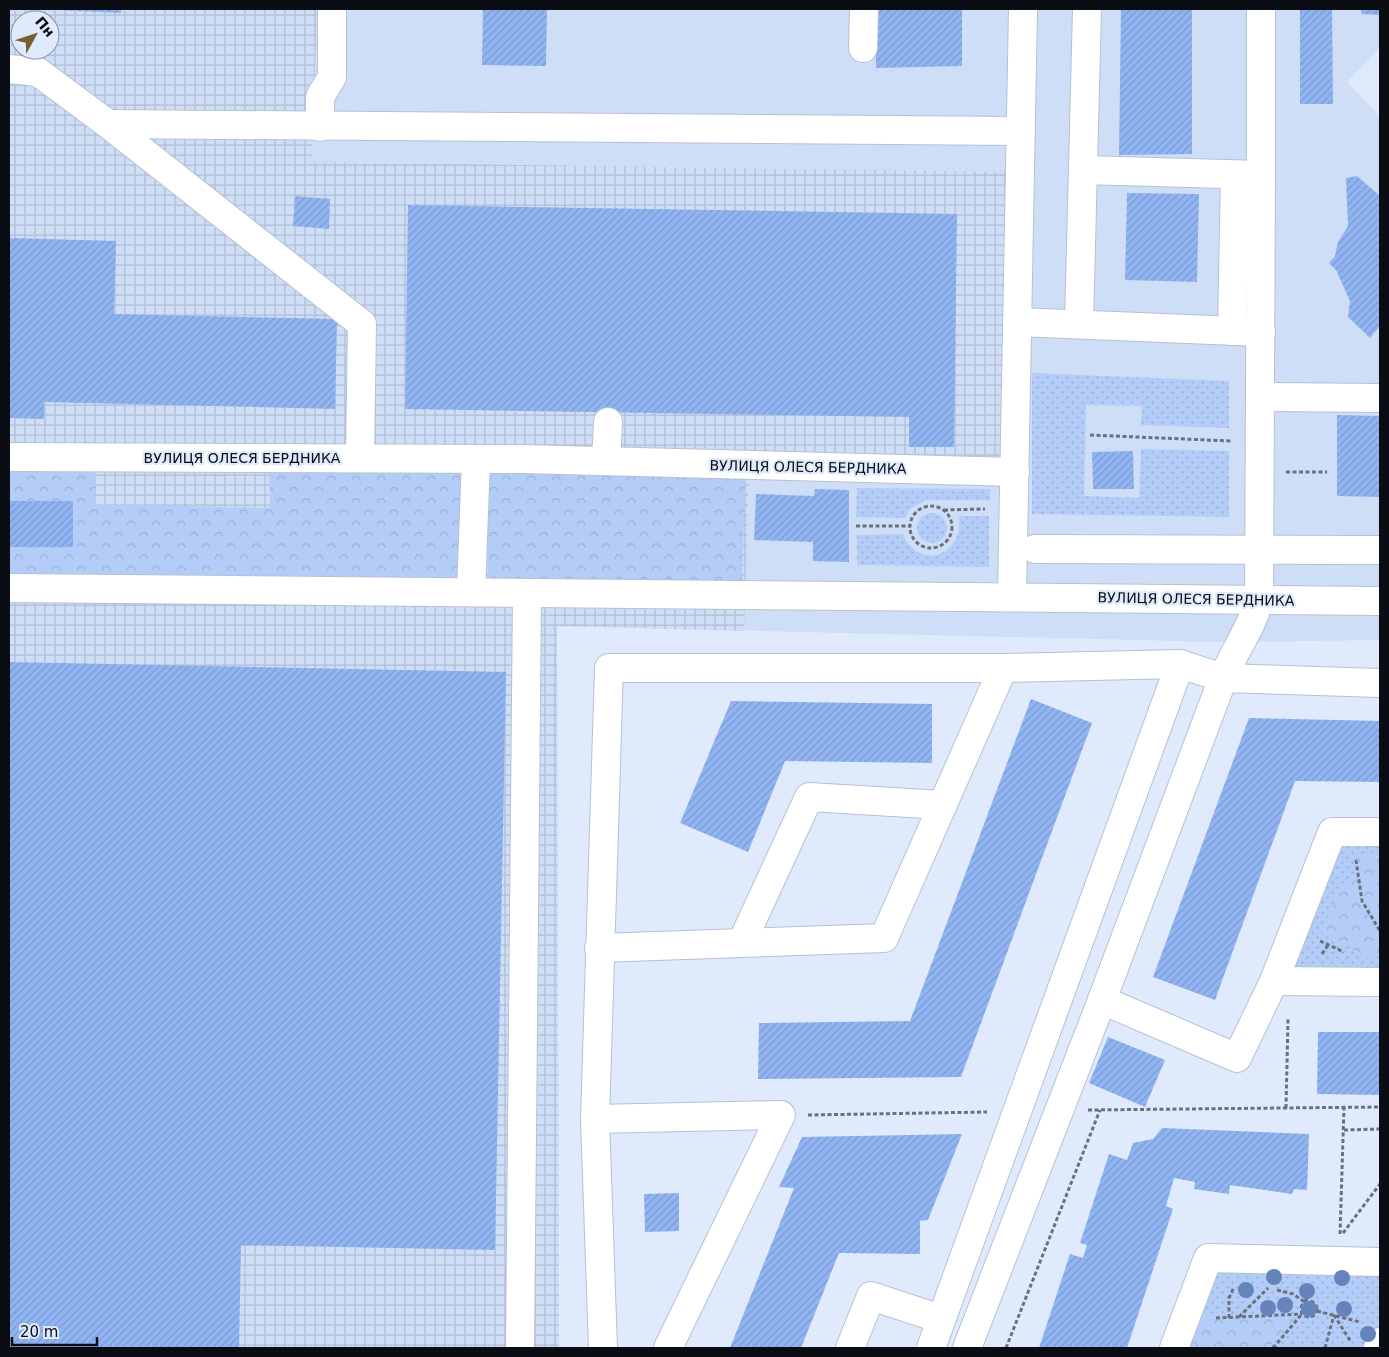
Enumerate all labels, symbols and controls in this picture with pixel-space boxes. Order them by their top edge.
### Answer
north arrow [10,10,60,60]
text: Пн [32,13,58,40]
street label: ВУЛИЦЯ ОЛЕСЯ БЕРДНИКА [144,450,341,466]
street label: ВУЛИЦЯ ОЛЕСЯ БЕРДНИКА [709,457,907,477]
street label: ВУЛИЦЯ ОЛЕСЯ БЕРДНИКА [1097,589,1295,609]
scale bar [12,1314,98,1346]
text: 20 m [20,1323,58,1341]

